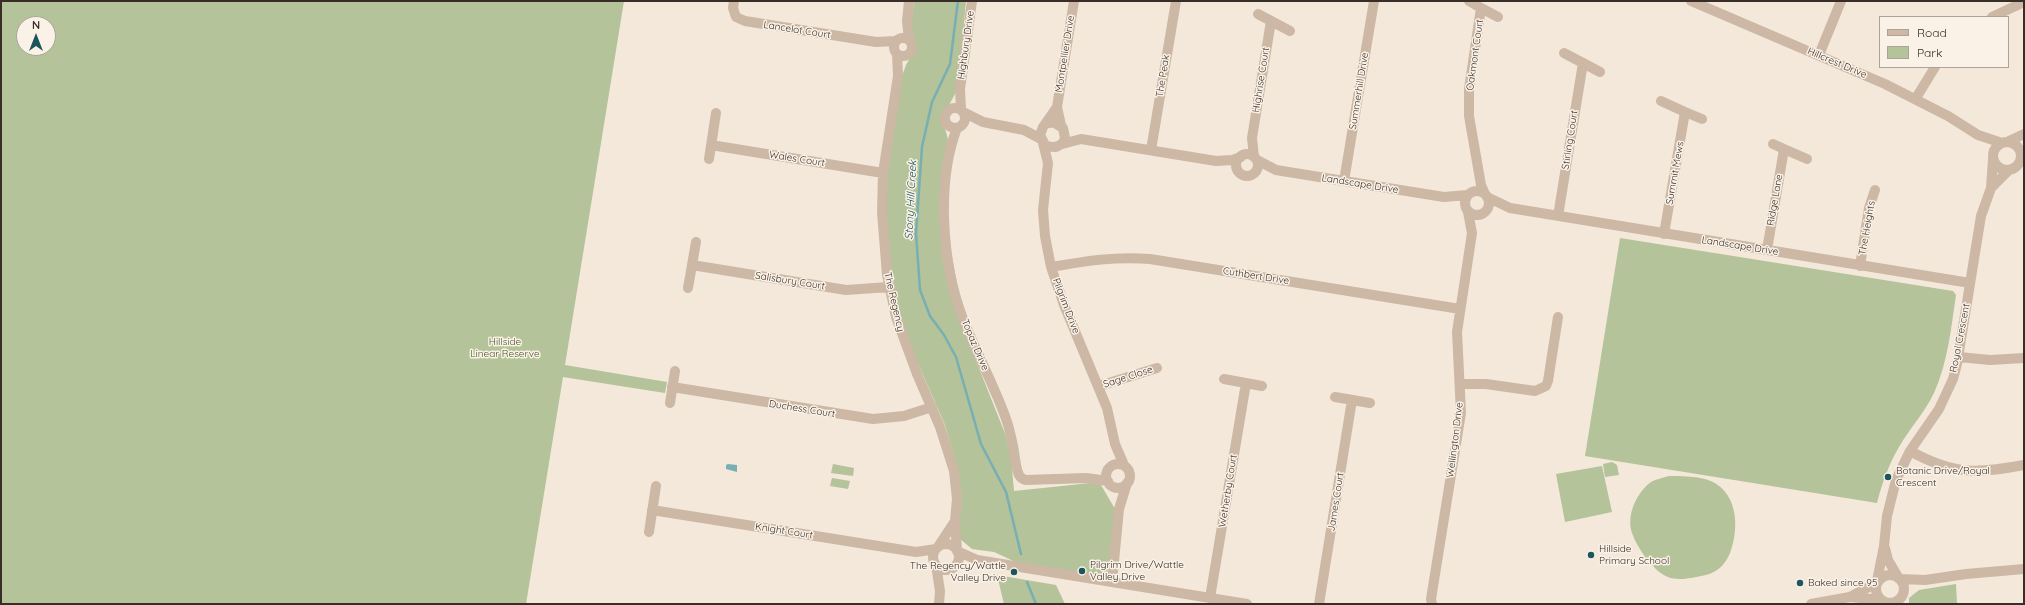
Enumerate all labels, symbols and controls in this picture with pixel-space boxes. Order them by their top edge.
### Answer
street label: Highbury Drive [955,10,977,80]
street label: Montpellier Drive [1053,14,1077,94]
north arrow [16,16,56,56]
legend [1879,16,2009,68]
text: N [32,18,40,32]
street label: Lancelot Court [763,19,831,41]
street label: Oakmont Court [1464,19,1486,91]
text: Road [1917,25,1947,40]
street label: Hillcrest Drive [1806,45,1868,81]
text: Park [1917,45,1942,60]
street label: Highrise Court [1250,47,1272,113]
street label: Summerhill Drive [1347,51,1371,131]
street label: The Peak [1154,54,1172,98]
street label: Stirling Court [1559,110,1581,170]
street label: Summit Mews [1664,140,1686,206]
street label: Wales Court [768,149,826,169]
water label: Stony Hill Creek [902,160,920,240]
street label: Landscape Drive [1321,172,1399,196]
street label: Ridge Lane [1765,173,1785,227]
street label: The Heights [1856,200,1878,256]
street label: Landscape Drive [1701,234,1779,258]
street label: Cuthbert Drive [1222,265,1290,287]
street label: Salisbury Court [754,270,826,292]
street label: The Regency [881,271,907,333]
street label: Pilgrim Drive [1050,277,1082,335]
street label: Royal Crescent [1947,303,1973,373]
street label: Topaz Drive [959,318,991,372]
park label: Hillside Linear Reserve [470,336,540,360]
street label: Sage Close [1102,363,1154,391]
street label: Duchess Court [768,398,836,420]
street label: Wellington Drive [1444,402,1466,478]
street label: Wetherby Court [1216,454,1240,528]
place label: Botanic Drive/Royal Crescent [1896,465,1990,488]
street label: James Court [1325,472,1347,532]
marker: Botanic Drive/Royal Crescent [1883,472,1893,482]
street label: Knight Court [754,521,814,541]
place label: Hillside Primary School [1599,543,1669,566]
marker: Hillside Primary School [1586,550,1596,560]
place label: Pilgrim Drive/Wattle Valley Drive [1090,559,1184,582]
place label: The Regency/Wattle Valley Drive [910,560,1006,584]
marker: Pilgrim Drive/Wattle Valley Drive [1077,566,1087,576]
marker: The Regency/Wattle Valley Drive [1009,567,1019,577]
place label: Baked since 95 [1808,577,1877,589]
marker: Baked since 95 [1795,578,1805,588]

